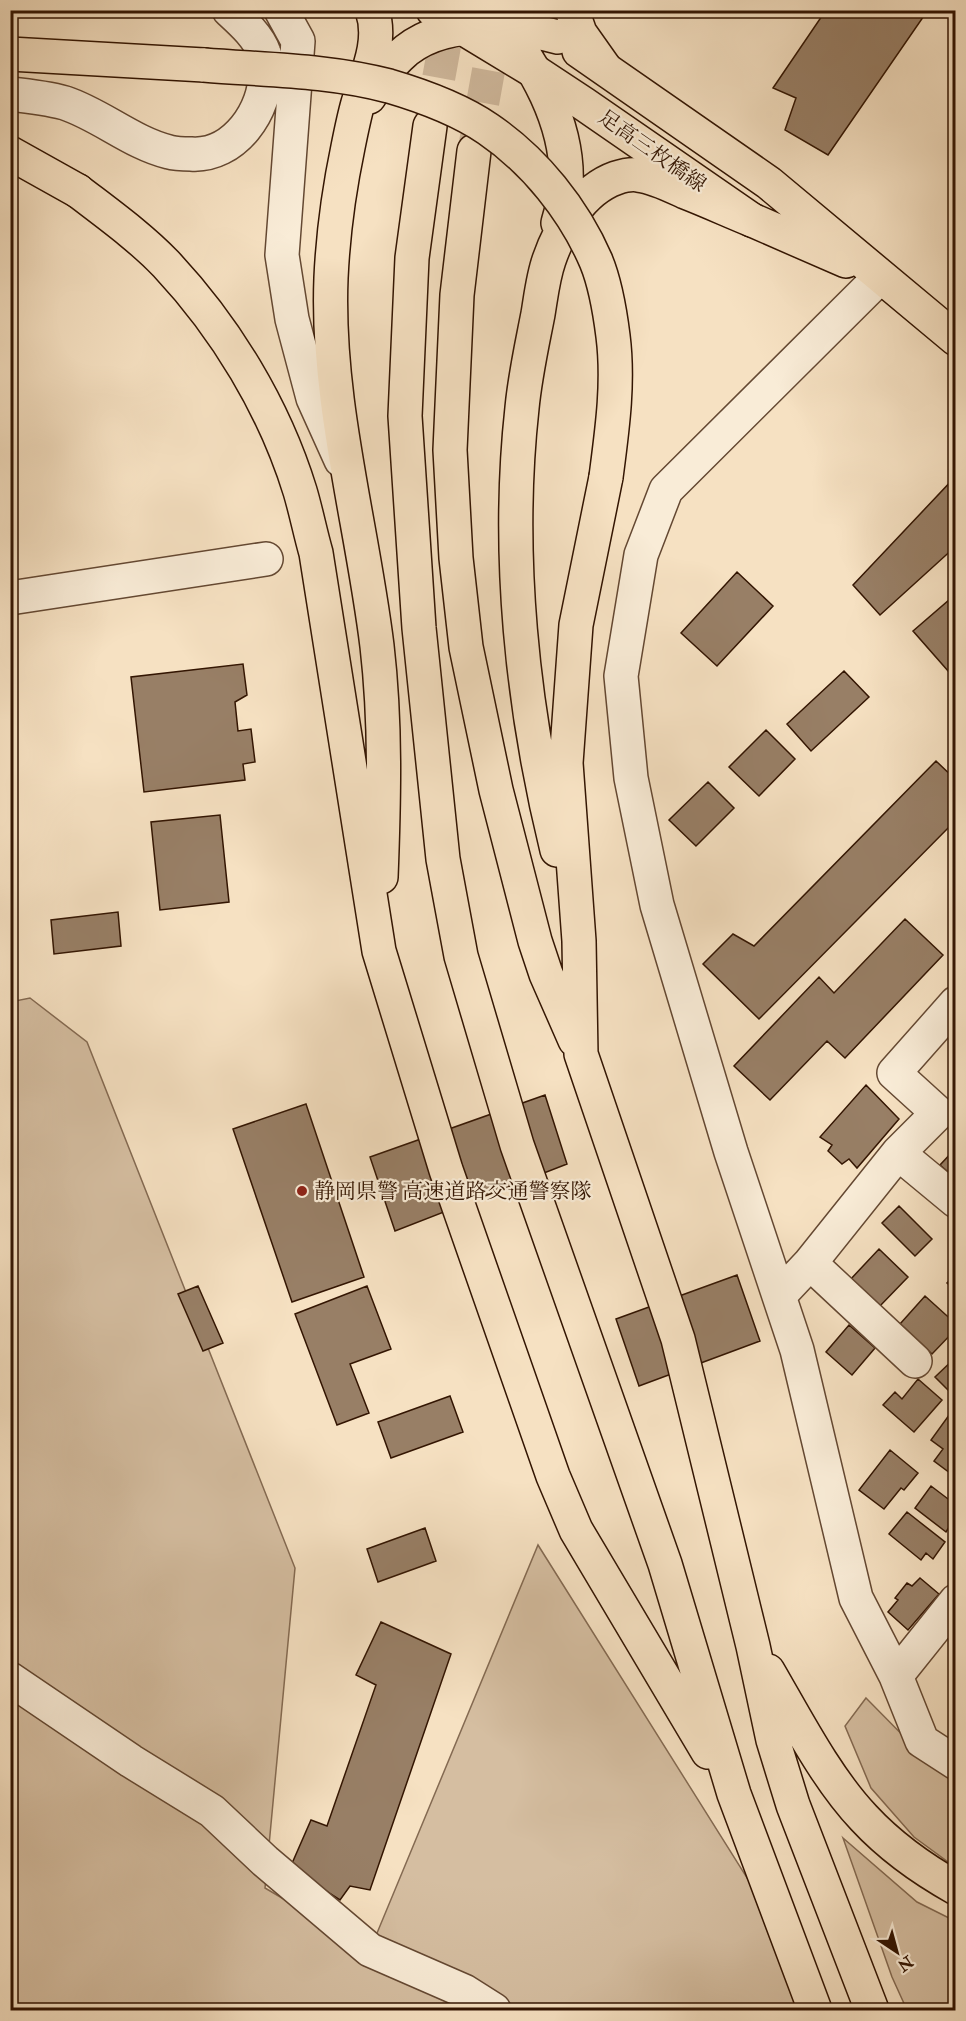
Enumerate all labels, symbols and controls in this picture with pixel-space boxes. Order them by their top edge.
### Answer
street label: 足高三枚橋線 [593,104,711,198]
place label: 静岡県警 高速道路交通警察隊 [314,1178,591,1205]
marker: 静岡県警 高速道路交通警察隊 [295,1184,309,1198]
north arrow [867,1922,927,1982]
text: N [893,1950,918,1976]

